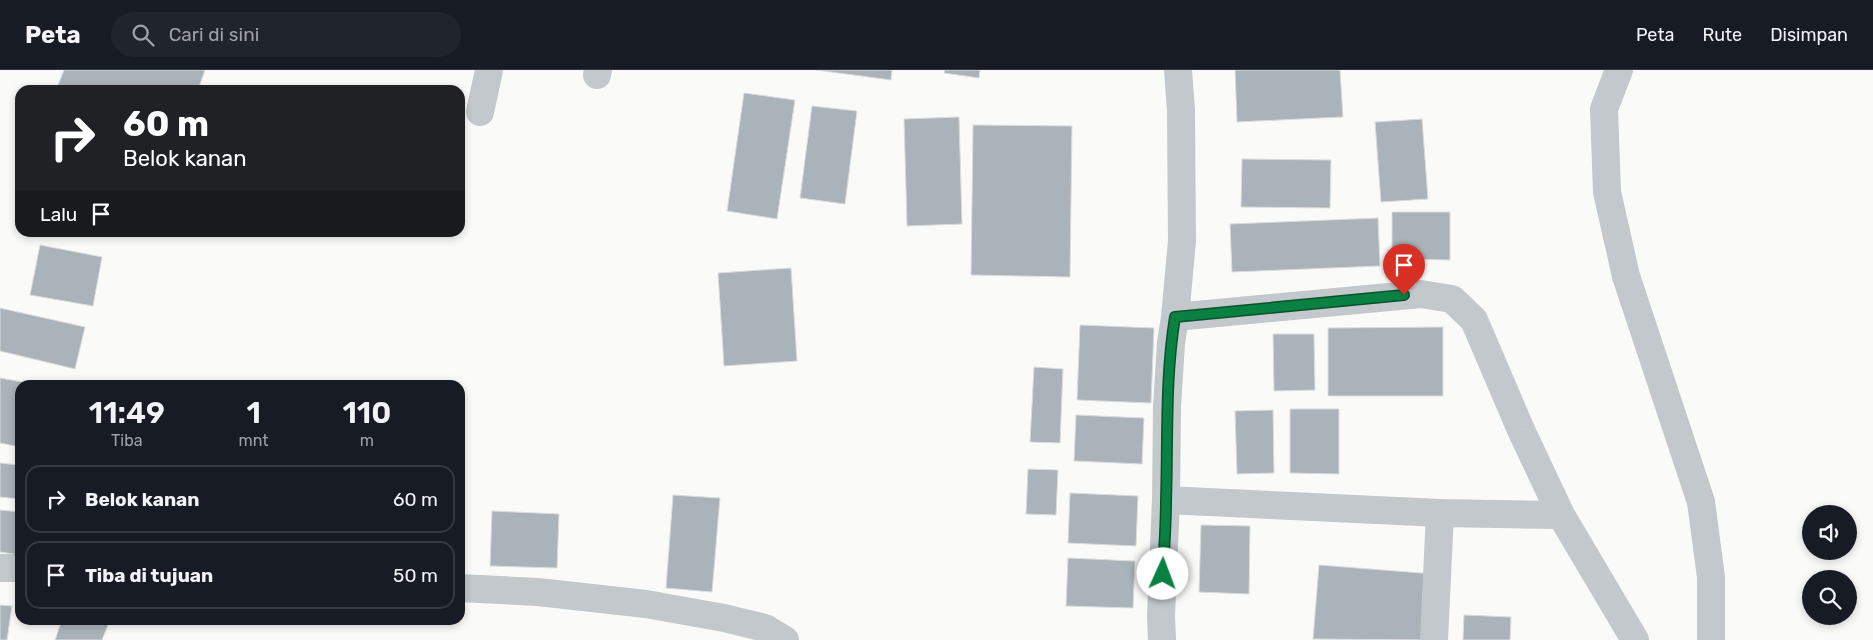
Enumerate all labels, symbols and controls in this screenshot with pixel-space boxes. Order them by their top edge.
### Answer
search box [111,12,461,57]
text: Peta [25,21,81,49]
icon: search [129,21,157,49]
text: Cari di sini [169,23,259,46]
text: Peta [1636,24,1674,46]
text: Rute [1702,24,1742,46]
text: Disimpan [1770,24,1848,46]
text: 60 m [123,103,209,145]
icon: right [40,105,105,170]
text: Belok kanan [123,145,247,172]
icon: arrive [87,200,115,228]
text: Lalu [40,203,77,226]
pin [1383,244,1425,295]
icon: arrive [1390,251,1418,279]
text: 11:49 [89,395,165,431]
text: 1 [246,395,261,431]
text: 110 [342,395,391,431]
text: Tiba [111,431,143,450]
text: mnt [239,431,269,450]
text: m [360,431,374,450]
icon: right [42,485,70,513]
text: Belok kanan [85,488,200,511]
text: 60 m [393,488,438,511]
map controls [1802,505,1857,625]
button: sound [1802,505,1857,560]
position arrow [1136,547,1188,599]
icon: arrive [42,561,70,589]
text: Tiba di tujuan [85,564,213,587]
text: 50 m [393,564,438,587]
button: search [1802,570,1857,625]

